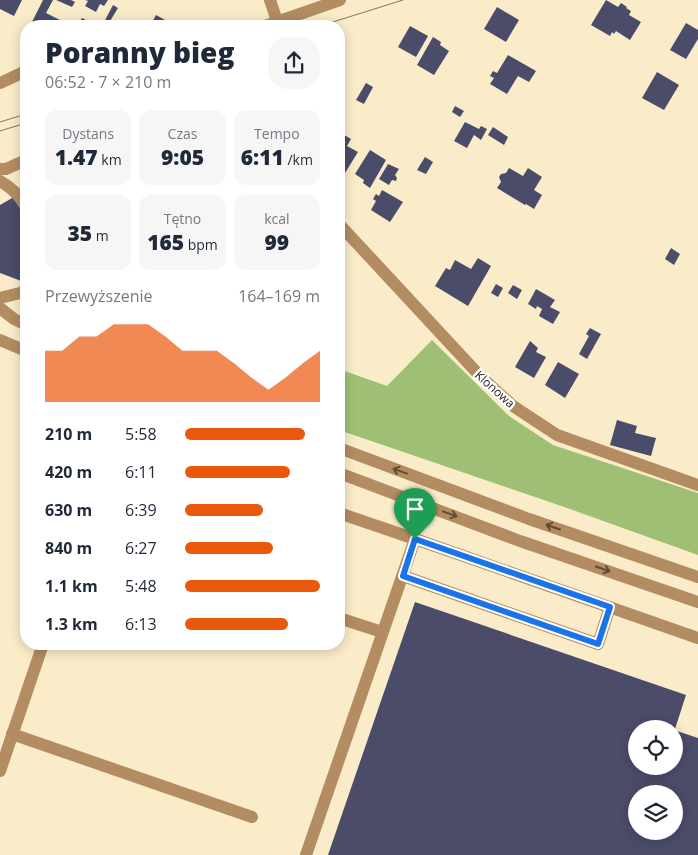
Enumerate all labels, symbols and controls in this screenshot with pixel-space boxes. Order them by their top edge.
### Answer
text: Poranny bieg [45,33,234,71]
button: share [268,37,320,89]
text: 06:52 · 7 × 210 m [45,71,171,93]
text: Dystans [62,124,114,143]
text: Czas [168,124,197,143]
text: Tempo [254,124,300,143]
text: 1.47 [55,143,98,171]
text: 9:05 [161,143,204,171]
text: 6:11 [241,143,284,171]
text: km [98,150,122,169]
text: /km [284,150,313,169]
text: Tętno [164,209,201,228]
text: kcal [264,209,290,228]
text: 35 [68,219,92,247]
text: m [92,226,109,245]
text: 165 [147,228,184,256]
text: 99 [265,228,289,256]
text: bpm [184,235,218,254]
text: Przewyższenie [45,285,153,307]
text: 164–169 m [238,285,320,307]
street label: Klonowa [471,367,519,411]
text: 210 m [45,423,92,445]
text: 5:58 [125,423,157,445]
text: 420 m [45,461,92,483]
text: 6:11 [125,461,157,483]
one-way arrow [393,466,408,475]
pin [394,488,436,539]
icon: arrive [401,495,429,523]
text: 630 m [45,499,92,521]
text: 6:39 [125,499,157,521]
one-way arrow [442,510,457,520]
one-way arrow [545,521,561,531]
text: 840 m [45,537,92,559]
text: 6:27 [125,537,157,559]
one-way arrow [595,565,610,574]
text: 1.1 km [45,575,98,597]
text: 5:48 [125,575,157,597]
text: 1.3 km [45,613,98,635]
text: 6:13 [125,613,157,635]
map controls [628,720,683,840]
button: locate [628,720,683,775]
button: layers [628,785,683,840]

